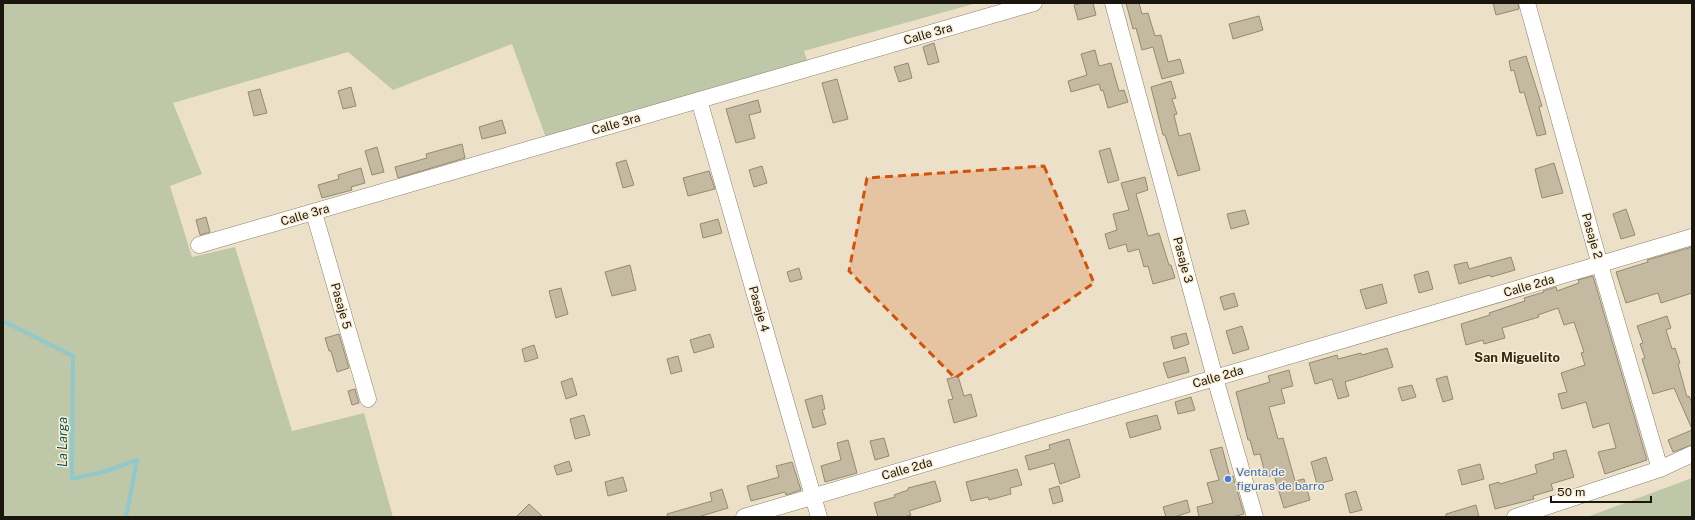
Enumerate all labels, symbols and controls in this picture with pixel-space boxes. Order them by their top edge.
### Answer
street label: Calle 3ra [902,20,954,48]
street label: Calle 3ra [590,110,642,138]
street label: Calle 3ra [279,201,331,229]
street label: Pasaje 2 [1579,212,1605,260]
street label: Pasaje 3 [1170,235,1196,285]
street label: Calle 2da [1502,272,1556,300]
street label: Pasaje 5 [328,281,354,331]
street label: Pasaje 4 [746,284,772,334]
district label: San Miguelito [1474,350,1560,365]
street label: Calle 2da [1191,363,1245,391]
water label: La Larga [55,417,70,467]
street label: Calle 2da [880,455,934,483]
place label: Venta de figuras de barro [1236,465,1325,493]
marker: Venta de figuras de barro [1223,474,1233,484]
scale bar [1551,478,1651,504]
text: 50 m [1557,485,1585,499]

